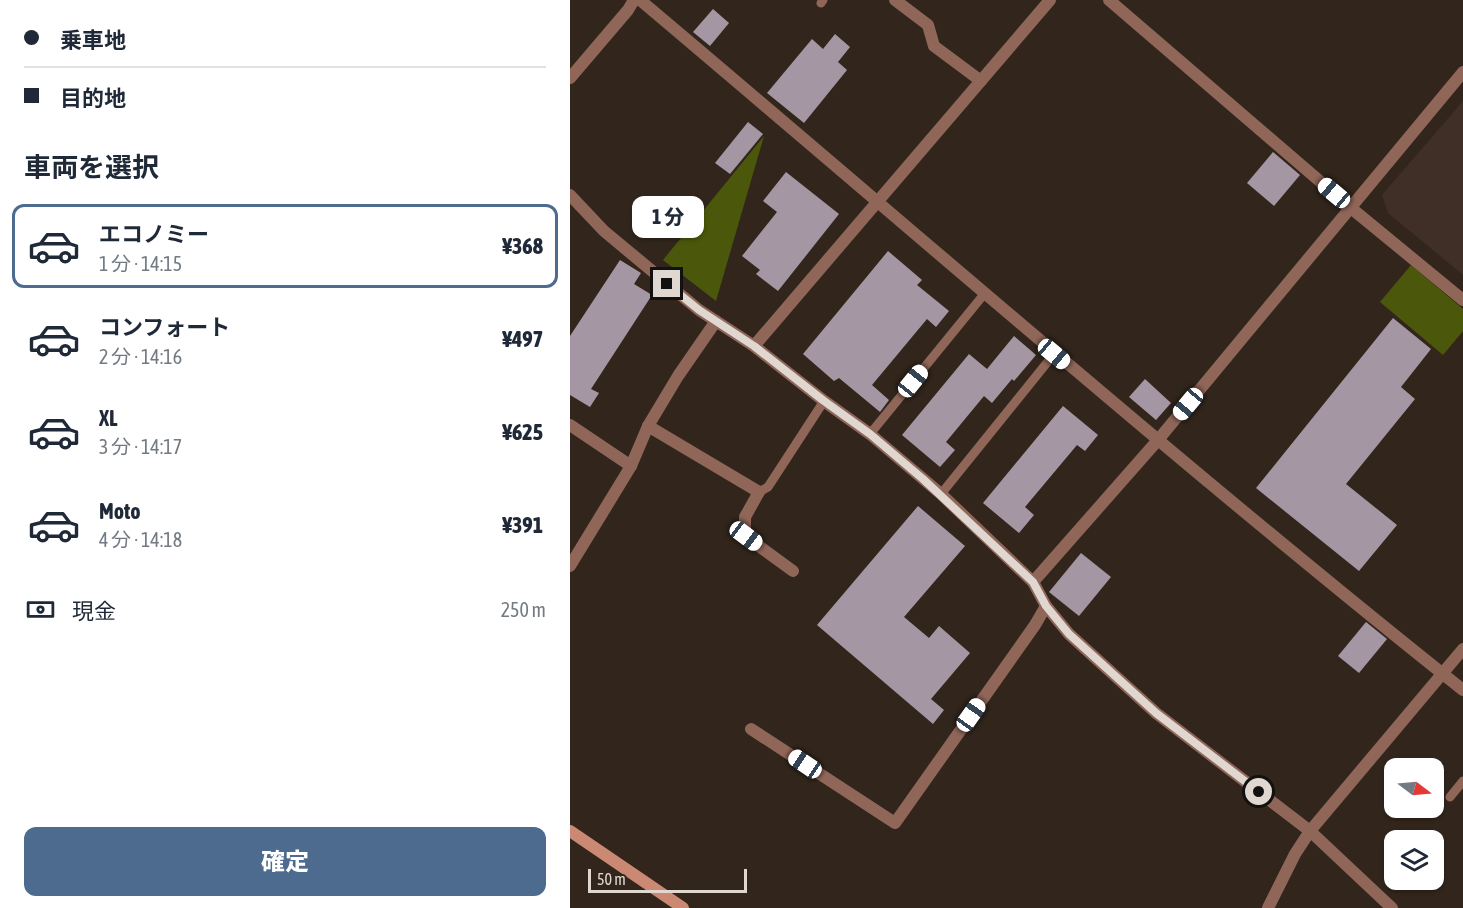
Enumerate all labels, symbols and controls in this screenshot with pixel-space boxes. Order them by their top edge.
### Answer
text: 乗車地 [60,27,126,53]
text: 目的地 [60,85,126,111]
text: 車両を選択 [24,152,159,183]
car [1314,175,1354,211]
callout: 1 分 [631,197,703,239]
text: 1 分 [652,205,684,228]
icon: car [27,219,81,273]
text: エコノミー [99,221,209,247]
text: ¥368 [502,233,543,259]
text: 1 分 · 14:15 [99,252,182,275]
route end [653,270,680,297]
icon: car [27,312,81,366]
text: コンフォート [99,314,230,340]
text: ¥497 [502,326,543,352]
car [1034,336,1074,372]
text: 2 分 · 14:16 [99,345,182,368]
car [895,361,931,401]
car [1170,384,1206,424]
icon: car [27,405,81,459]
text: XL [99,405,117,431]
text: ¥625 [502,419,543,445]
text: 3 分 · 14:17 [99,435,182,458]
icon: car [27,498,81,552]
text: Moto [99,498,141,524]
text: ¥391 [502,512,543,538]
car [726,518,766,554]
text: 4 分 · 14:18 [99,528,182,551]
icon: cash [24,593,57,626]
text: 現金 [72,598,116,624]
text: 250 m [501,598,546,621]
car [953,695,989,735]
car [785,746,825,782]
north arrow [1384,758,1444,818]
map controls [1384,758,1444,890]
route start [1245,778,1272,805]
button: 確定 [24,827,546,896]
button: layers [1384,830,1444,890]
scale bar [588,866,747,894]
text: 50 m [597,870,626,888]

